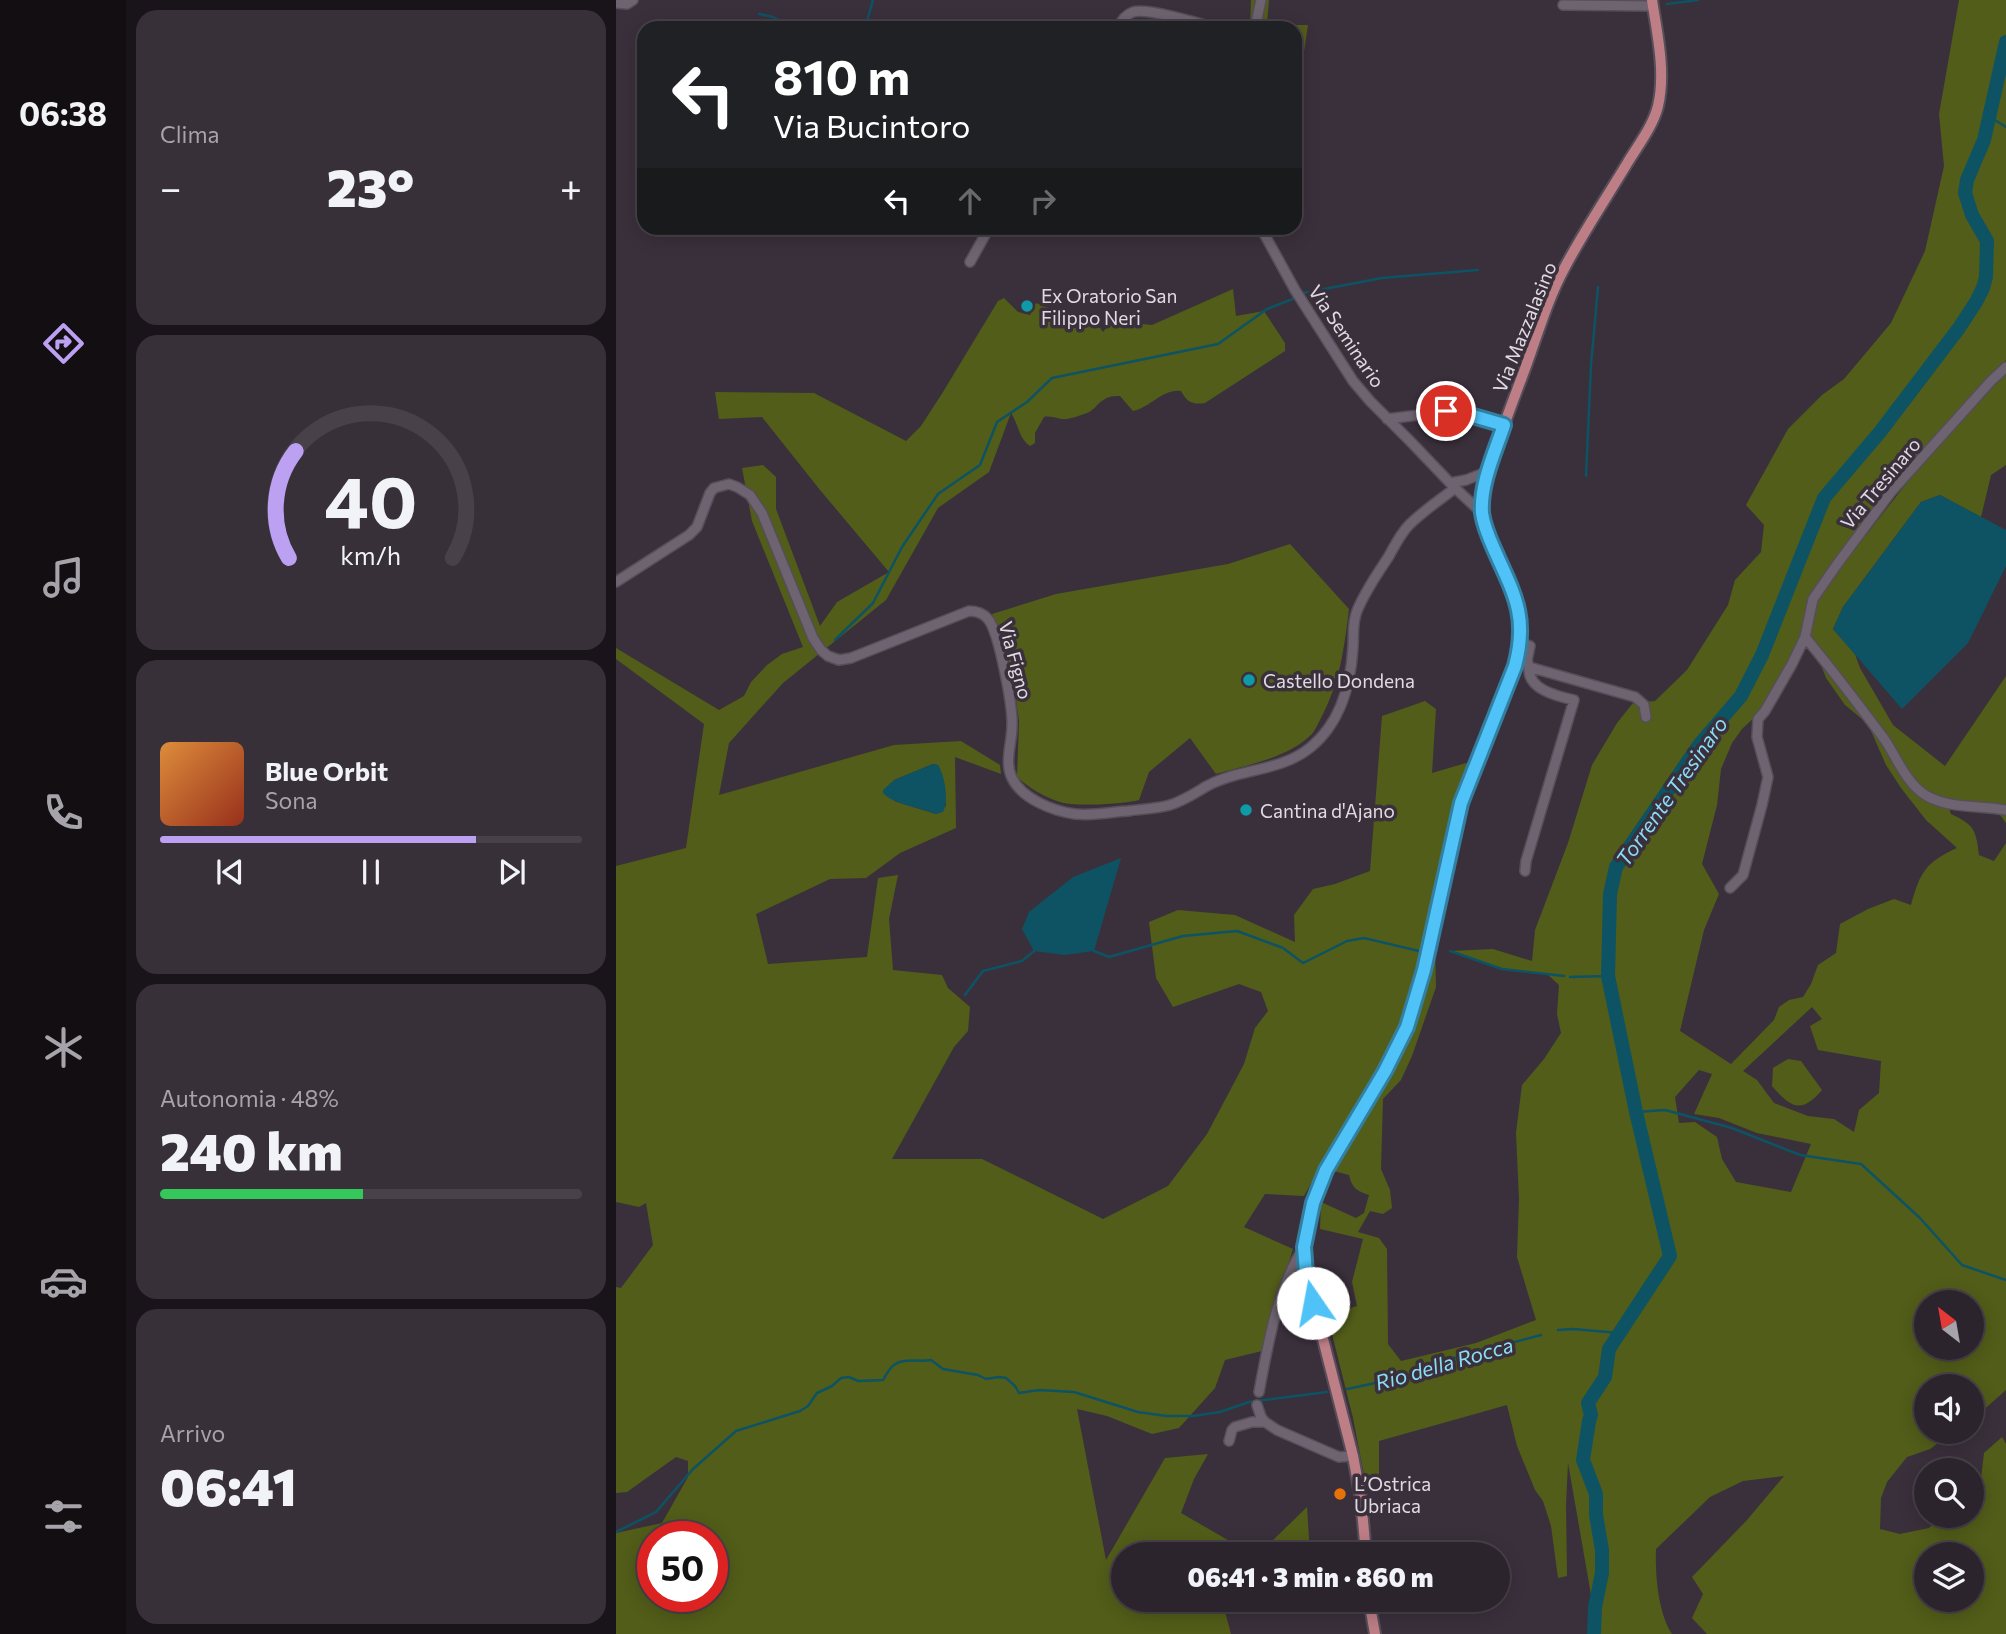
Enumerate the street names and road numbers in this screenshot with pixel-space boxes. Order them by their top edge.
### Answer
street label: Via Mazzalasino [1487,258,1561,396]
street label: Via Seminario [1304,280,1390,392]
street label: Via Tresinaro [1835,433,1925,533]
street label: Via Figno [995,618,1037,702]

